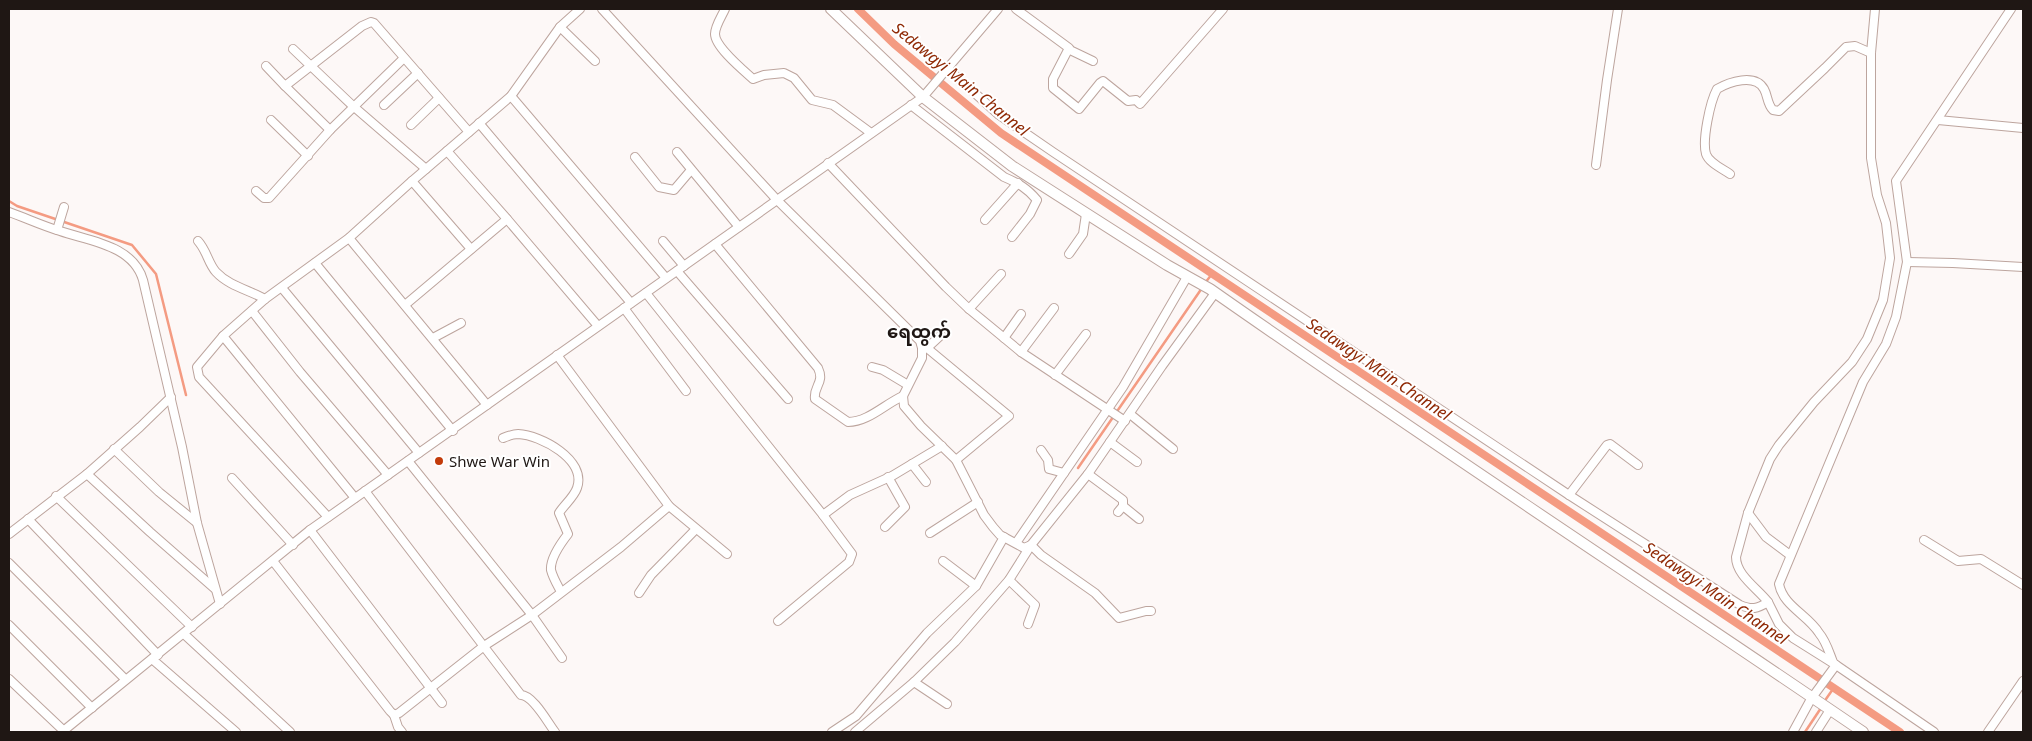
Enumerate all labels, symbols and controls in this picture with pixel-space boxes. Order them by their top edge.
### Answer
water label: Sedawgyi Main Channel [888,17,1034,141]
water label: Sedawgyi Main Channel [1303,312,1456,426]
district label: ရေထွက် [887,319,951,346]
place label: Shwe War Win [449,451,550,471]
marker: Shwe War Win [433,455,445,467]
water label: Sedawgyi Main Channel [1640,536,1793,650]

